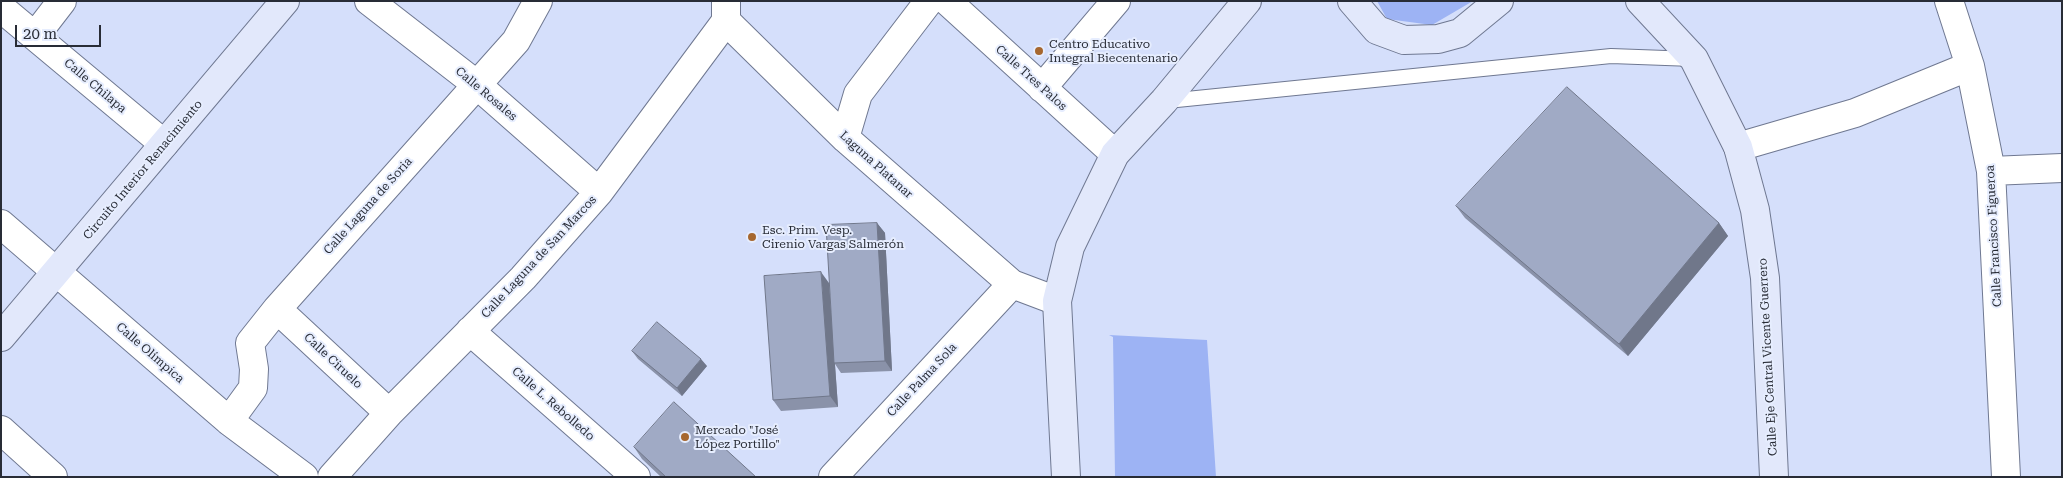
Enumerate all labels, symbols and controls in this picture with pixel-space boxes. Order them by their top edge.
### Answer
scale bar [18,15,104,47]
text: 20 m [23,25,57,43]
place label: Centro Educativo Integral Biecentenario [1049,37,1178,65]
street label: Calle Tres Palos [992,42,1070,114]
marker: Centro Educativo Integral Biecentenario [1033,45,1045,57]
street label: Calle Chilapa [61,56,129,116]
street label: Calle Rosales [452,64,520,124]
street label: Circuito Interior Renacimiento [80,97,206,243]
street label: Laguna Platanar [836,128,916,202]
street label: Calle Laguna de Soria [321,155,415,257]
street label: Calle Francisco Figueroa [1983,165,2005,307]
street label: Calle Laguna de San Marcos [478,193,600,321]
place label: Esc. Prim. Vesp. Cirenio Vargas Salmerón [762,223,904,251]
marker: Esc. Prim. Vesp. Cirenio Vargas Salmerón [746,231,758,243]
street label: Calle Eje Central Vicente Guerrero [1756,258,1780,456]
street label: Calle Olímpica [113,320,187,386]
street label: Calle Ciruelo [301,330,365,392]
street label: Calle Palma Sola [884,340,960,420]
street label: Calle L. Rebolledo [509,364,597,444]
place label: Mercado "José López Portillo" [695,423,780,451]
marker: Mercado "José López Portillo" [679,431,691,443]

